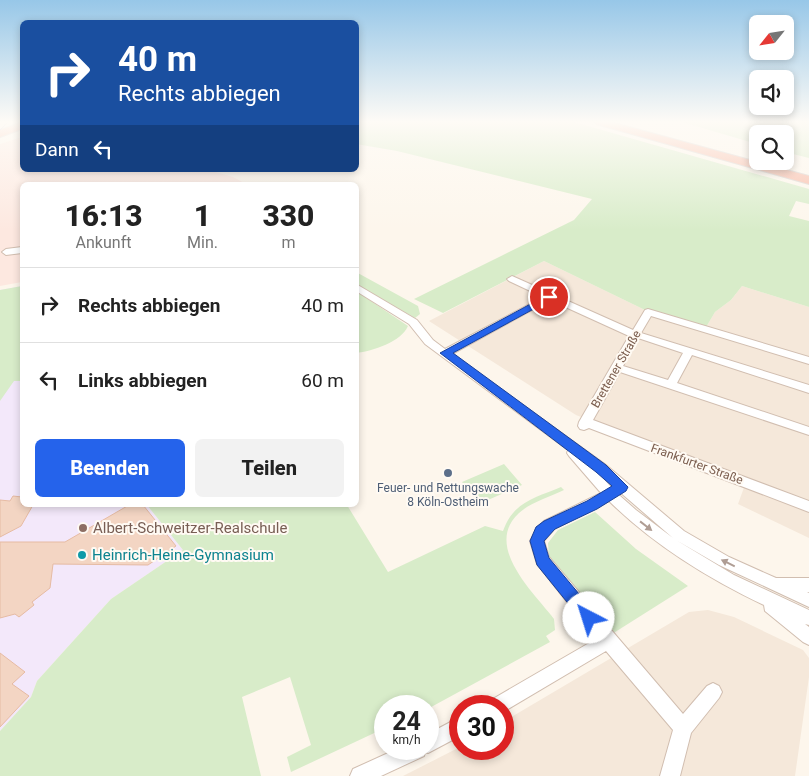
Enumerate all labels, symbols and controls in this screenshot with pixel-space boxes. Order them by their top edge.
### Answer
north arrow [749,15,794,60]
map controls [749,15,794,170]
text: 40 m [118,39,197,80]
icon: right [35,40,100,105]
button: sound [749,70,794,115]
text: Rechts abbiegen [118,81,281,106]
button: search [749,125,794,170]
icon: left [89,135,117,163]
text: Dann [35,138,79,161]
text: 16:13 [65,198,142,233]
text: 1 [194,198,211,233]
text: 330 [263,198,314,233]
text: Ankunft [76,233,131,252]
text: Min. [187,233,218,252]
text: m [281,233,295,252]
pin [528,276,570,318]
icon: arrive [535,283,563,311]
icon: right [35,291,63,319]
text: Rechts abbiegen [78,294,220,317]
text: 40 m [301,294,344,317]
street label: Brettener Straße [588,328,644,410]
icon: left [35,366,63,394]
text: Links abbiegen [78,369,207,392]
text: 60 m [301,369,344,392]
button: Beenden [35,439,185,497]
button: Teilen [195,439,344,497]
street label: Frankfurter Straße [649,441,745,487]
marker: Feuer- und Rettungswache 8 Köln-Ostheim [442,467,454,479]
place label: Feuer- und Rettungswache 8 Köln-Ostheim [377,481,519,509]
place label: Albert-Schweitzer-Realschule [93,519,287,537]
one-way arrow [639,520,652,531]
marker: Albert-Schweitzer-Realschule [77,522,89,534]
place label: Heinrich-Heine-Gymnasium [92,546,274,564]
marker: Heinrich-Heine-Gymnasium [76,549,88,561]
one-way arrow [720,558,735,567]
position arrow [562,591,614,643]
speed limit sign: 30 [449,695,514,760]
text: 24 [392,707,421,736]
text: km/h [392,733,421,747]

